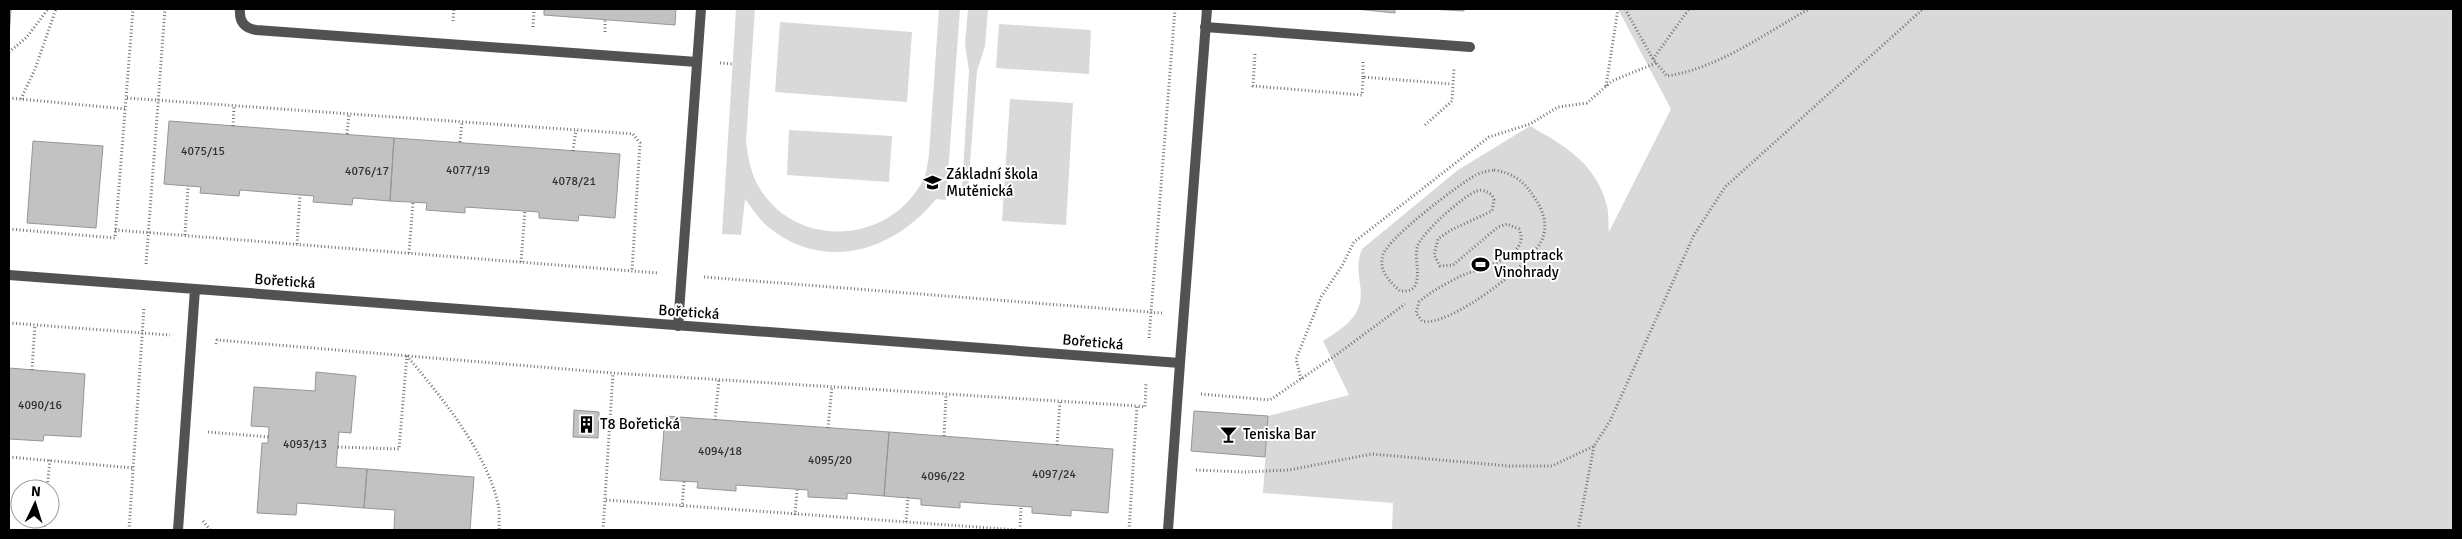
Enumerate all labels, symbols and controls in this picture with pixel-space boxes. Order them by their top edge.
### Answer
house number: 4075/15 [181,144,225,159]
house number: 4077/19 [446,163,490,178]
house number: 4076/17 [345,164,389,179]
place label: Základní škola Mutěnická [946,165,1038,200]
school or university icon: Základní škola Mutěnická [922,173,942,193]
house number: 4078/21 [552,174,596,189]
place label: Pumptrack Vinohrady [1494,246,1564,281]
sports icon: Pumptrack Vinohrady [1470,254,1490,274]
street label: Bořetická [254,270,316,292]
street label: Bořetická [658,301,720,323]
street label: Bořetická [1062,330,1124,354]
house number: 4090/16 [18,398,62,413]
building icon: T8 Bořetická [576,414,596,434]
place label: T8 Bořetická [600,415,680,433]
bar icon: Teniska Bar [1219,424,1239,444]
place label: Teniska Bar [1243,425,1317,443]
house number: 4093/13 [283,437,327,452]
house number: 4094/18 [698,444,742,459]
house number: 4095/20 [808,453,852,468]
house number: 4097/24 [1032,467,1076,482]
house number: 4096/22 [921,469,965,484]
north arrow [10,479,60,529]
text: N [30,483,41,500]

